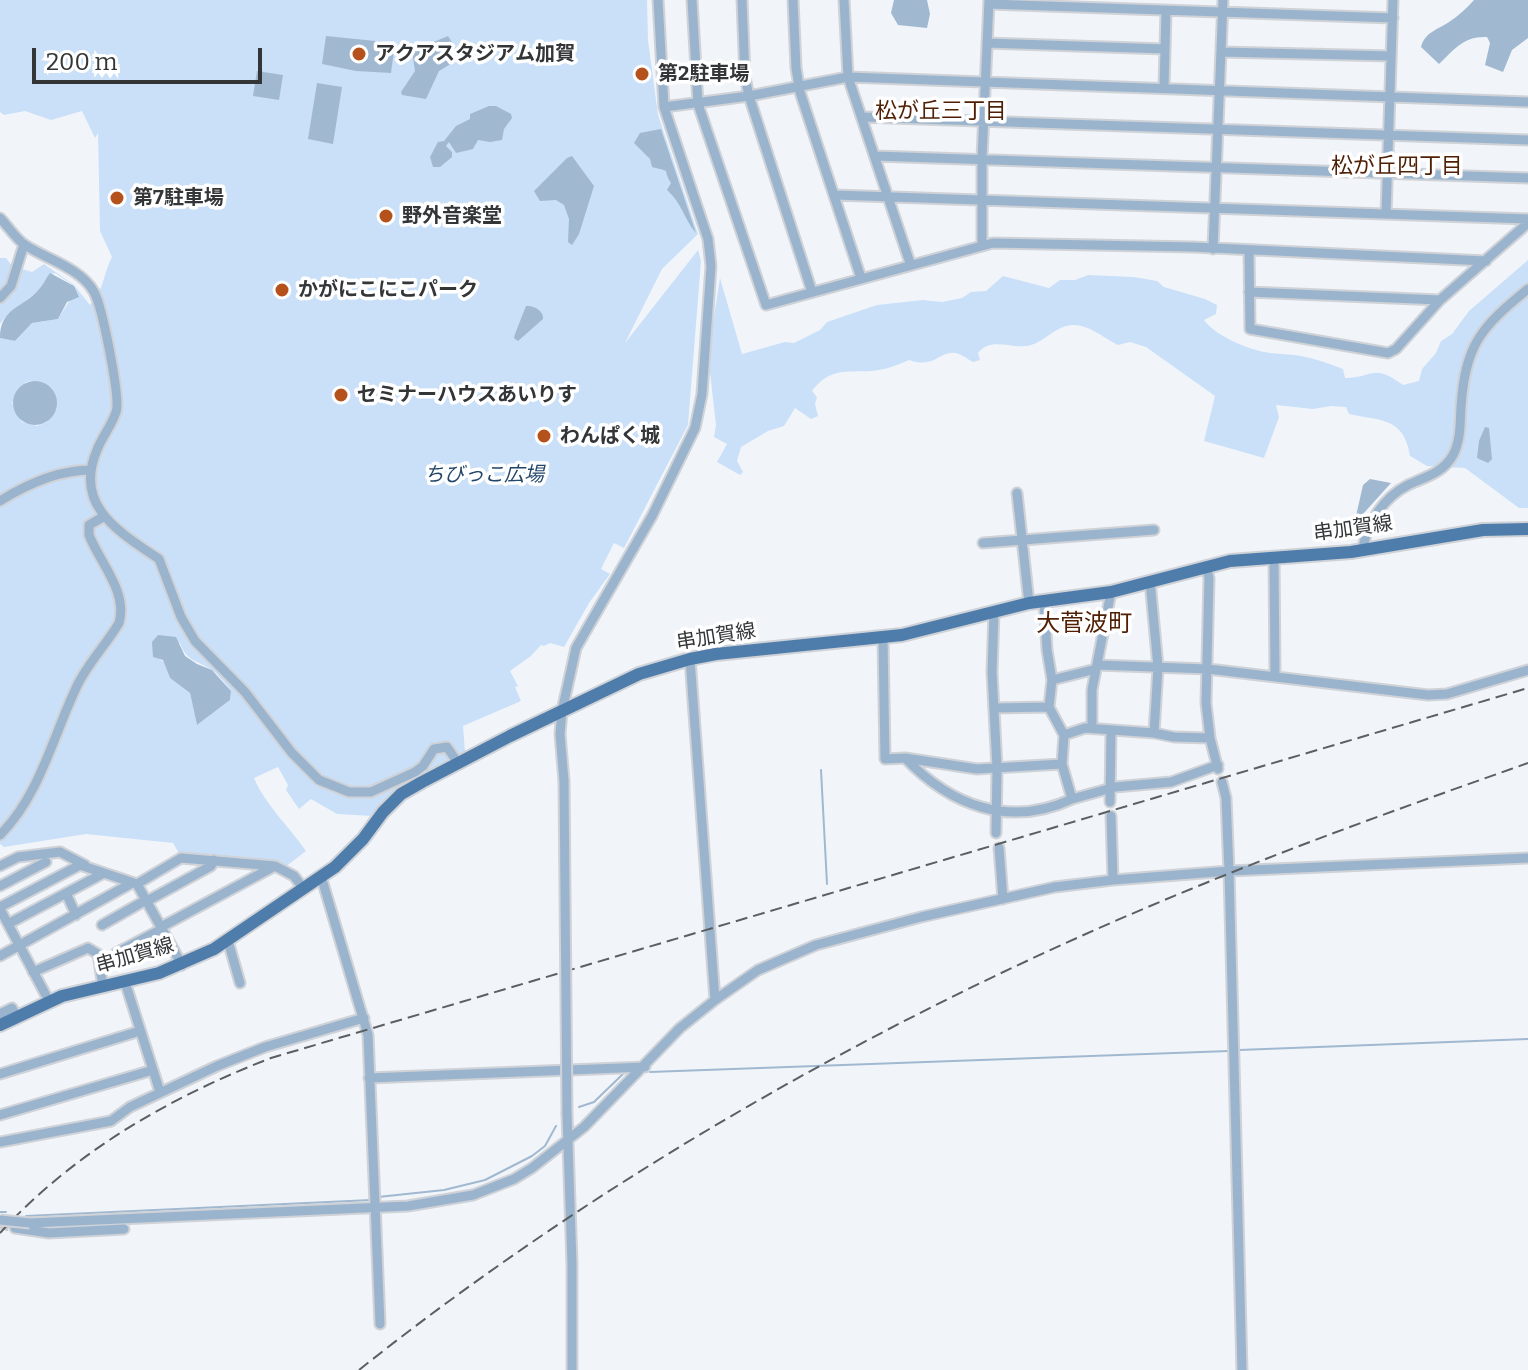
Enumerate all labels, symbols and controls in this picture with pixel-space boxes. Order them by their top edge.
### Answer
scale bar [36,32,266,82]
place label: アクアスタジアム加賀 [375,42,575,66]
marker: アクアスタジアム加賀 [350,45,368,63]
text: 200 m [46,48,118,76]
place label: 第2駐車場 [658,62,749,86]
marker: 第2駐車場 [633,65,651,83]
district label: 松が丘三丁目 [875,99,1007,125]
district label: 松が丘四丁目 [1331,154,1463,180]
place label: 第7駐車場 [133,186,224,210]
marker: 第7駐車場 [108,189,126,207]
place label: 野外音楽堂 [402,204,502,228]
marker: 野外音楽堂 [377,207,395,225]
place label: かがにこにこパーク [298,278,478,302]
marker: かがにこにこパーク [273,281,291,299]
place label: セミナーハウスあいりす [357,383,577,407]
marker: セミナーハウスあいりす [332,386,350,404]
place label: わんぱく城 [560,424,660,448]
marker: わんぱく城 [535,427,553,445]
park label: ちびっこ広場 [424,463,544,487]
street label: 串加賀線 [1312,512,1394,546]
district label: 大菅波町 [1036,610,1132,638]
street label: 串加賀線 [675,619,757,655]
street label: 串加賀線 [93,933,177,979]

